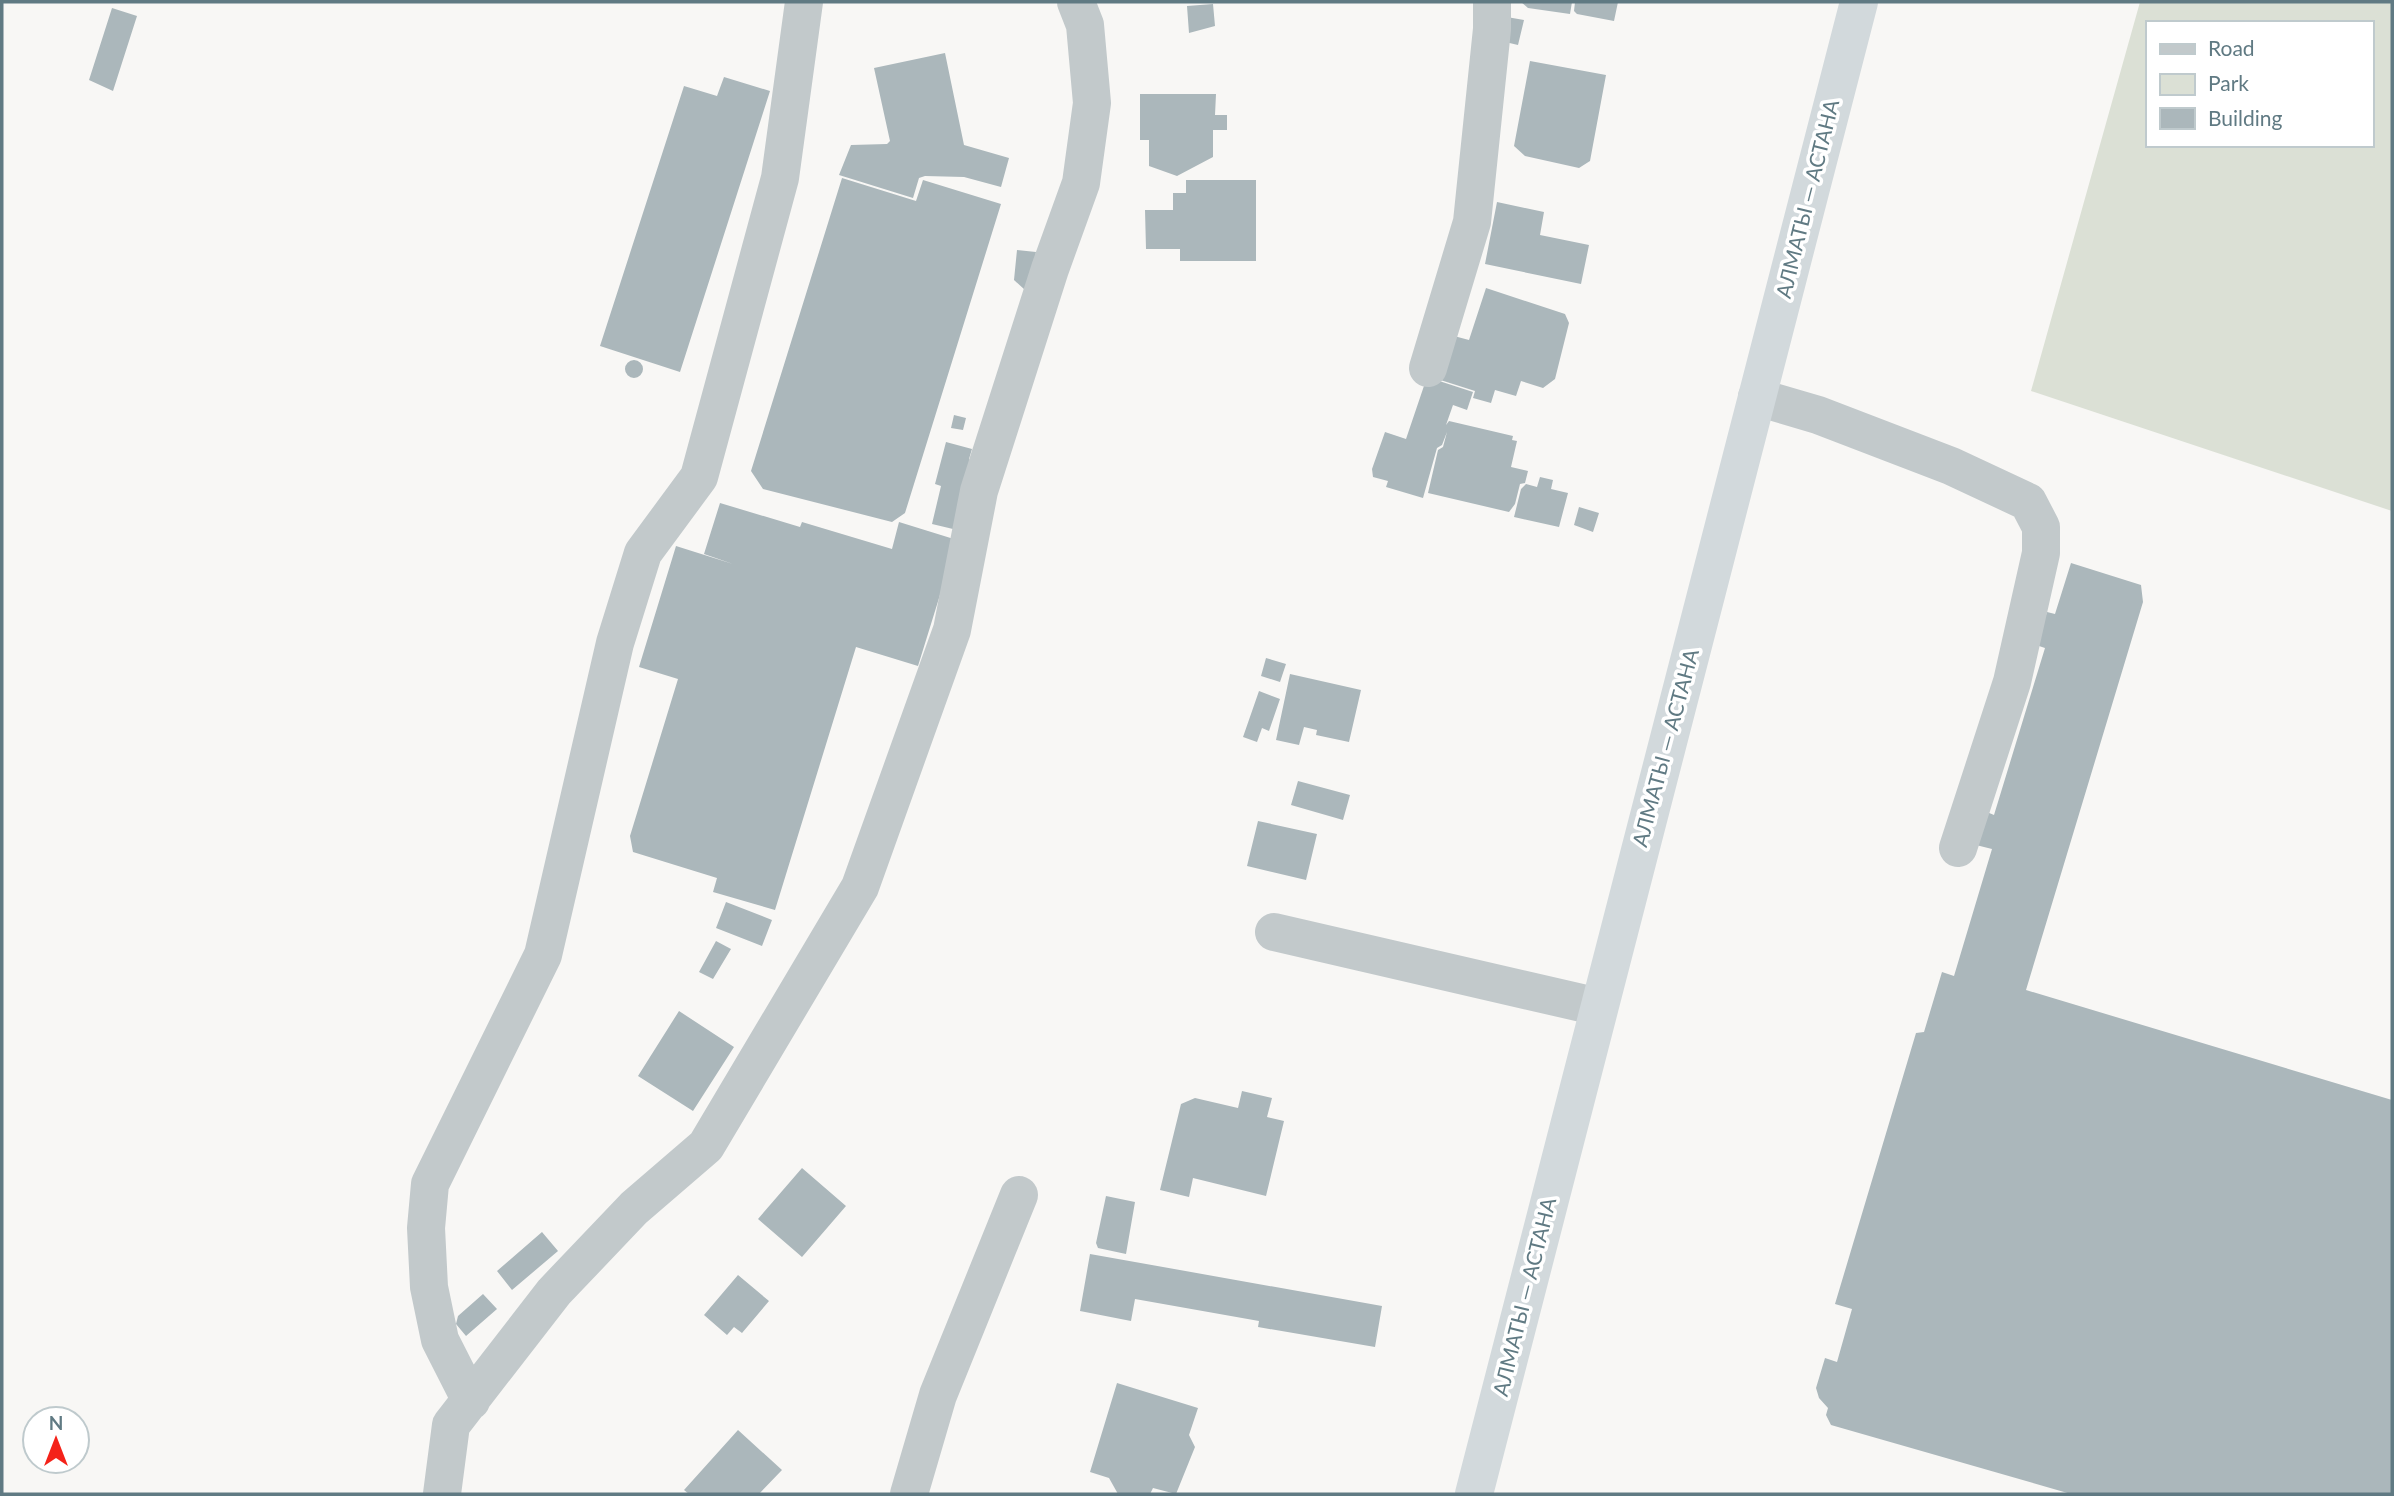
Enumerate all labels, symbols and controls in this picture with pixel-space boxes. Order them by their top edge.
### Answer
legend [2146,21,2373,147]
text: Road [2208,35,2255,60]
text: Park [2208,70,2249,95]
street label: АЛМАТЫ — АСТАНА [1770,96,1844,301]
text: Building [2208,105,2283,130]
street label: АЛМАТЫ — АСТАНА [1626,645,1703,849]
street label: АЛМАТЫ — АСТАНА [1487,1194,1561,1399]
north arrow [21,1405,91,1475]
text: N [49,1411,63,1434]

